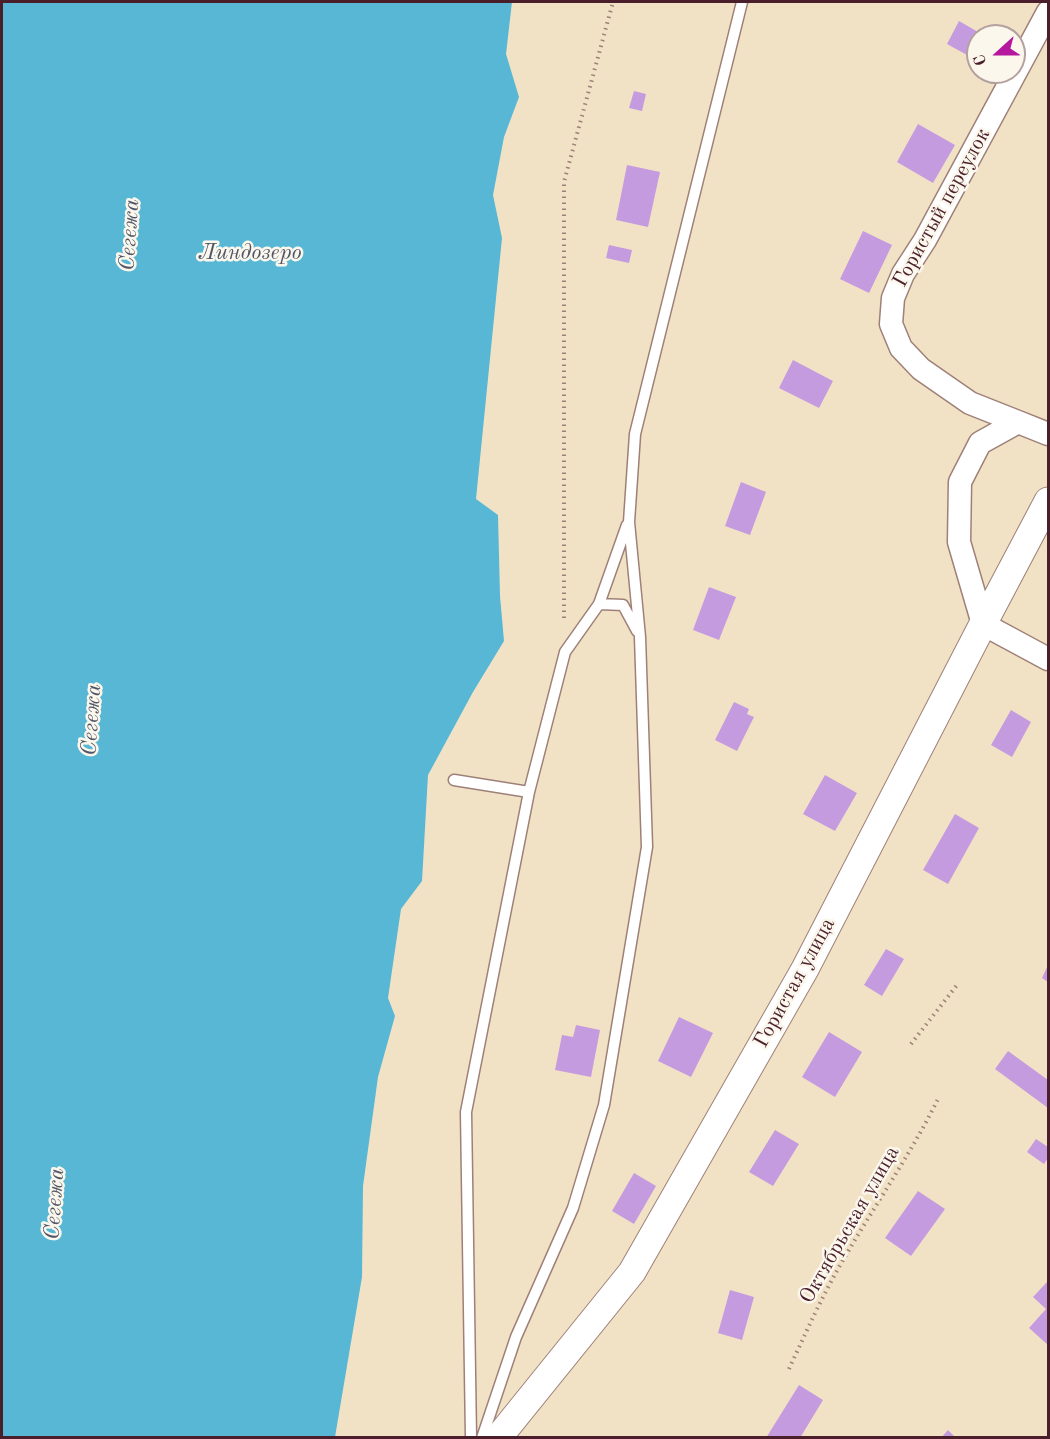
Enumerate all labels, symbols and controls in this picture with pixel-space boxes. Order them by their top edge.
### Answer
north arrow [966,24,1026,84]
text: С [972,52,990,68]
street label: Гористый переулок [888,124,996,292]
water label: Сегежа [114,198,146,272]
water label: Линдозеро [198,240,302,266]
water label: Сегежа [76,683,108,757]
street label: Гористая улица [749,914,841,1052]
street label: Октябрьская улица [795,1142,905,1308]
water label: Сегежа [39,1167,71,1241]

